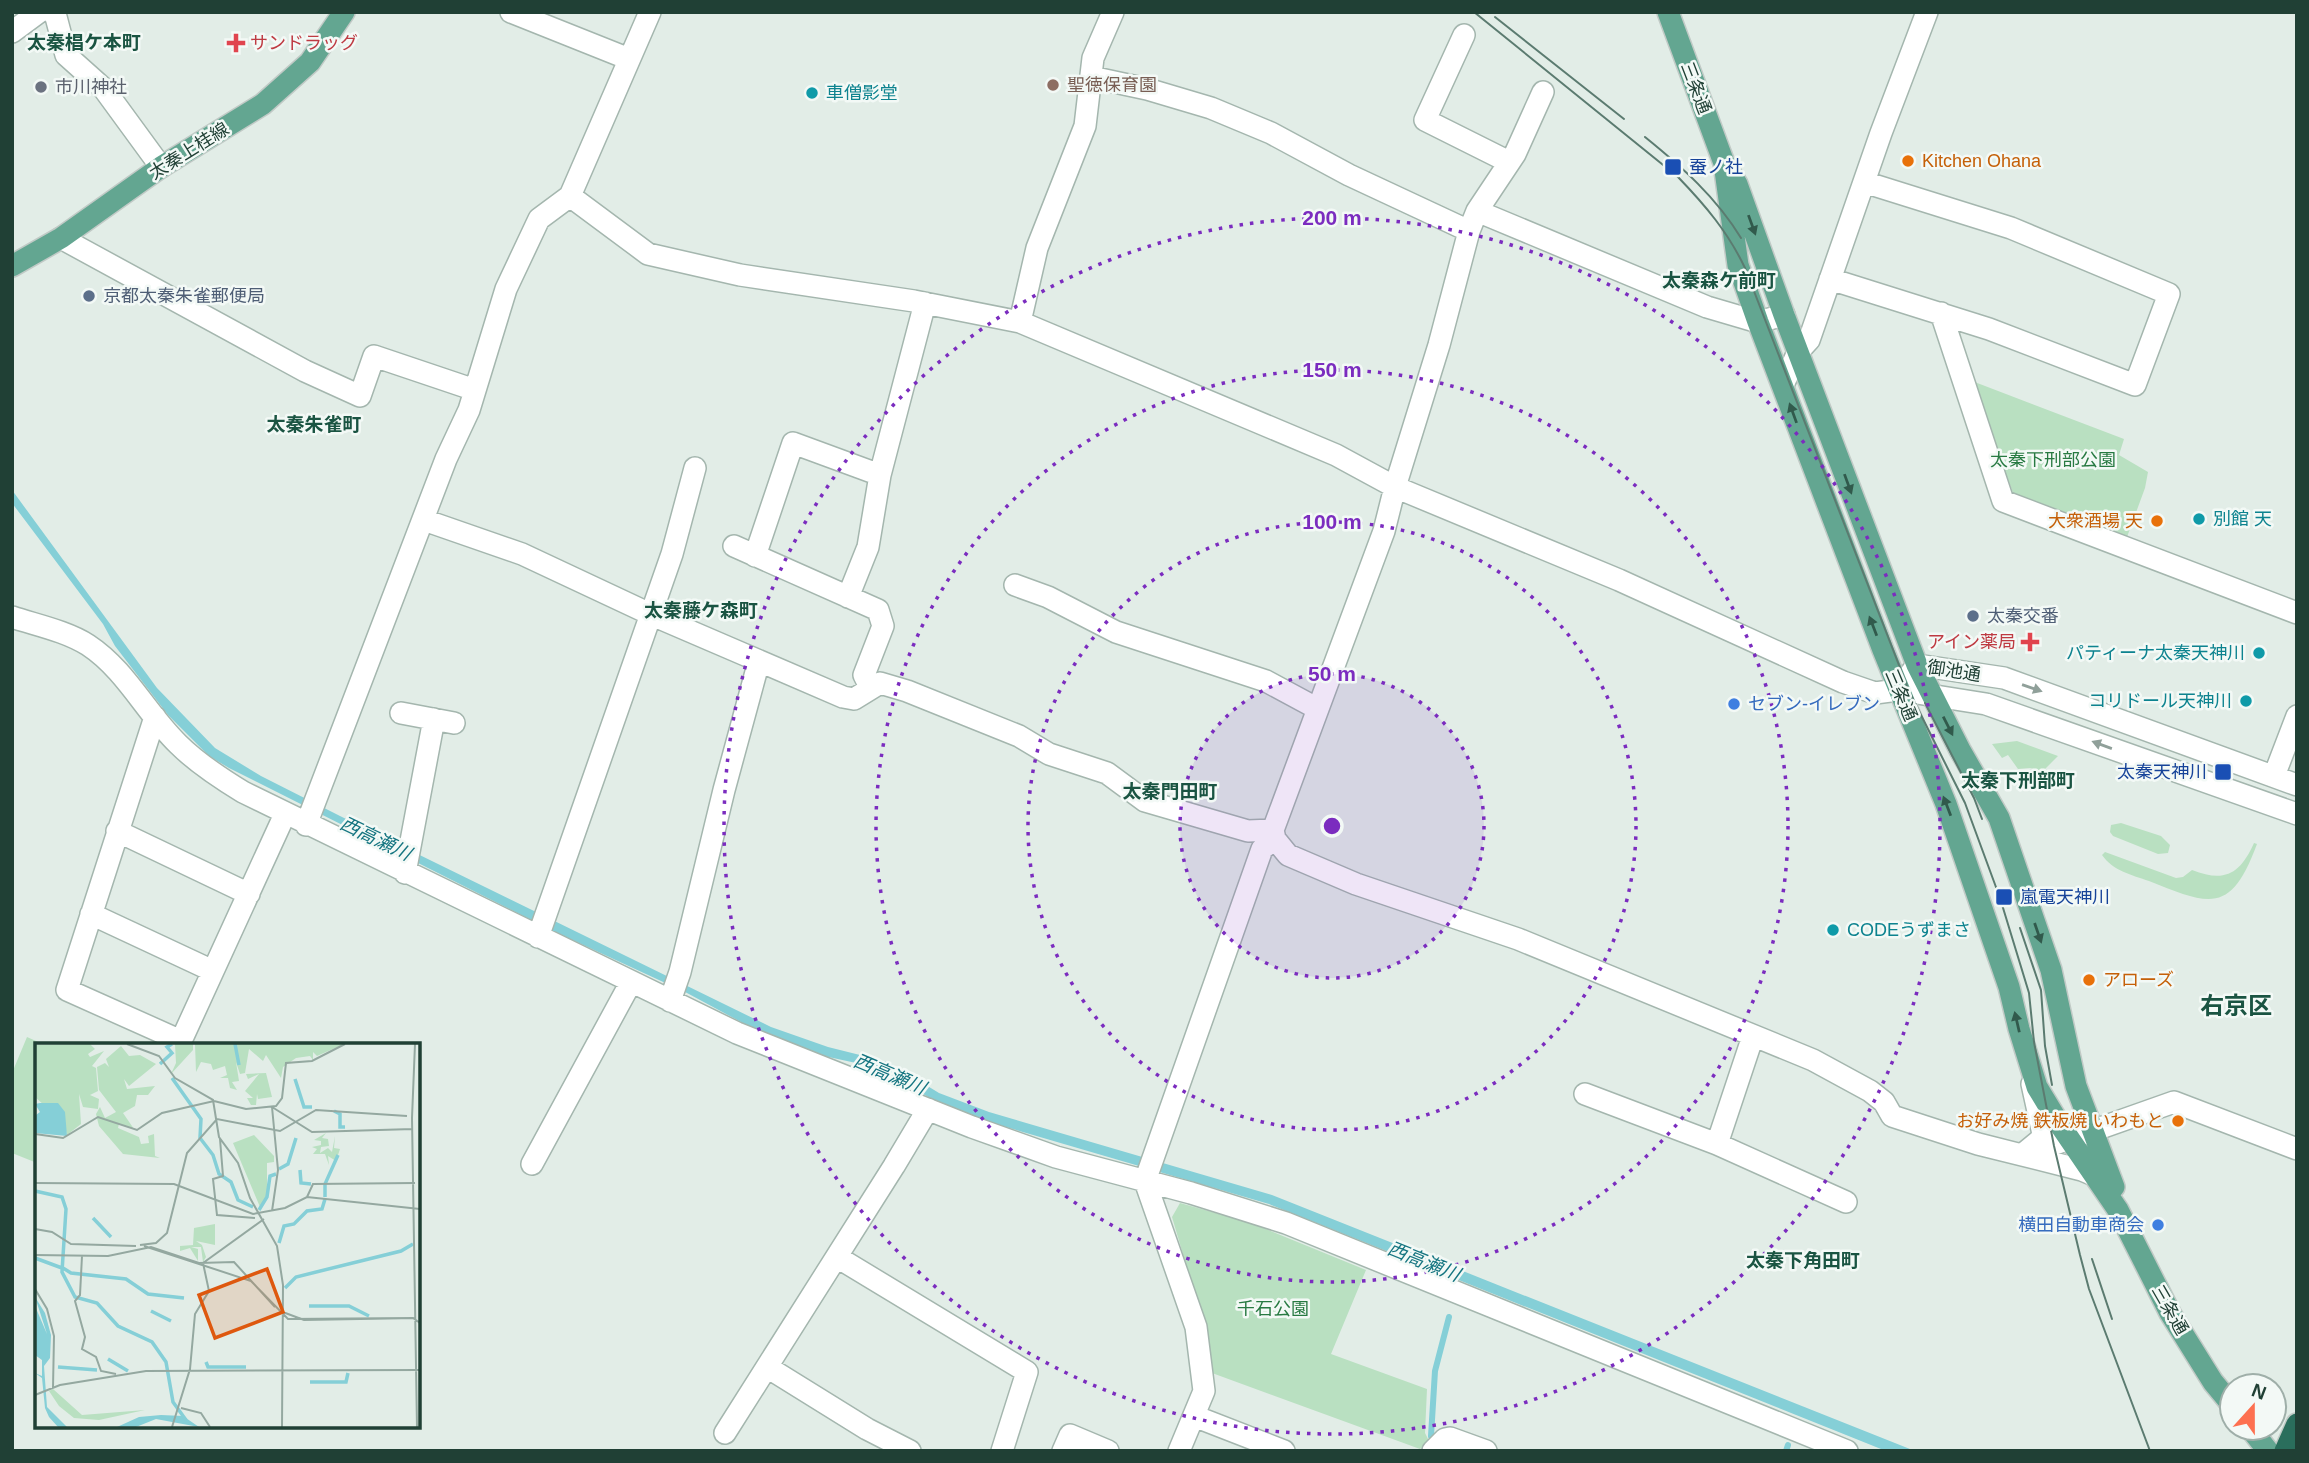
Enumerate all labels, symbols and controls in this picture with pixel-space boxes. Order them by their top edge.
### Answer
district label: 太秦椙ケ本町 [27,32,141,53]
place label: サンドラッグ [250,33,358,53]
marker: サンドラッグ [228,35,244,51]
street label: 三条通 [1677,59,1715,117]
place label: 聖徳保育園 [1067,75,1157,95]
place label: 市川神社 [55,77,127,97]
marker: 聖徳保育園 [1045,77,1061,93]
marker: 市川神社 [33,79,49,95]
place label: 車僧影堂 [826,83,898,103]
marker: 車僧影堂 [804,85,820,101]
street label: 太秦上桂線 [146,119,232,183]
place label: Kitchen Ohana [1922,151,2042,171]
marker: Kitchen Ohana [1900,153,1916,169]
marker: 蚕ノ社 [1663,157,1683,177]
place label: 蚕ノ社 [1689,157,1743,177]
text: 200 m [1302,206,1362,229]
one-way arrow [1746,215,1757,236]
district label: 太秦森ケ前町 [1662,270,1776,291]
place label: 京都太秦朱雀郵便局 [103,286,265,306]
marker: 京都太秦朱雀郵便局 [81,288,97,304]
text: 150 m [1302,358,1362,381]
one-way arrow [1787,403,1798,424]
district label: 太秦朱雀町 [266,414,362,435]
park label: 太秦下刑部公園 [1990,450,2116,470]
one-way arrow [1843,474,1854,495]
place label: 別館 天 [2213,509,2272,529]
text: 100 m [1302,510,1362,533]
place label: 大衆酒場 天 [2048,511,2143,531]
marker: 別館 天 [2191,511,2207,527]
marker: 大衆酒場 天 [2149,513,2165,529]
district label: 太秦藤ケ森町 [644,600,758,621]
place label: 太秦交番 [1987,606,2059,626]
marker: 太秦交番 [1965,608,1981,624]
one-way arrow [1868,615,1879,636]
place label: アイン薬局 [1927,632,2016,652]
marker: アイン薬局 [2022,634,2038,650]
place label: パティーナ太秦天神川 [2066,643,2245,663]
marker: パティーナ太秦天神川 [2251,645,2267,661]
street label: 御池通 [1926,657,1982,685]
text: 50 m [1308,662,1356,685]
street label: 三条通 [1881,666,1921,724]
one-way arrow [2021,683,2042,694]
place label: コリドール天神川 [2088,691,2232,711]
marker: コリドール天神川 [2238,693,2254,709]
place label: セブン-イレブン [1748,694,1880,714]
marker: セブン-イレブン [1726,696,1742,712]
one-way arrow [1942,716,1953,736]
one-way arrow [2092,739,2113,750]
place label: 太秦天神川 [2117,762,2207,782]
marker: 太秦天神川 [2213,762,2233,782]
district label: 太秦下刑部町 [1961,770,2075,791]
district label: 太秦門田町 [1122,781,1218,802]
one-way arrow [1941,795,1952,816]
water label: 西高瀬川 [337,812,416,865]
centre of rings [1320,814,1344,838]
marker: 嵐電天神川 [1994,887,2014,907]
place label: 嵐電天神川 [2020,887,2110,907]
place label: CODEうずまさ [1847,920,1971,940]
marker: CODEうずまさ [1825,922,1841,938]
one-way arrow [2033,923,2044,944]
place label: アローズ [2103,970,2174,990]
marker: アローズ [2081,972,2097,988]
district label: 右京区 [2200,992,2272,1019]
one-way arrow [2011,1011,2022,1033]
inset map [35,1043,420,1428]
water label: 西高瀬川 [851,1050,931,1100]
place label: お好み焼 鉄板焼 いわもと [1956,1111,2164,1131]
marker: お好み焼 鉄板焼 いわもと [2170,1113,2186,1129]
place label: 横田自動車商会 [2018,1215,2144,1235]
marker: 横田自動車商会 [2150,1217,2166,1233]
water label: 西高瀬川 [1385,1237,1465,1286]
district label: 太秦下角田町 [1746,1250,1860,1271]
street label: 三条通 [2148,1282,2192,1338]
park label: 千石公園 [1237,1299,1309,1319]
north arrow [2218,1372,2288,1442]
text: N [2249,1379,2269,1404]

